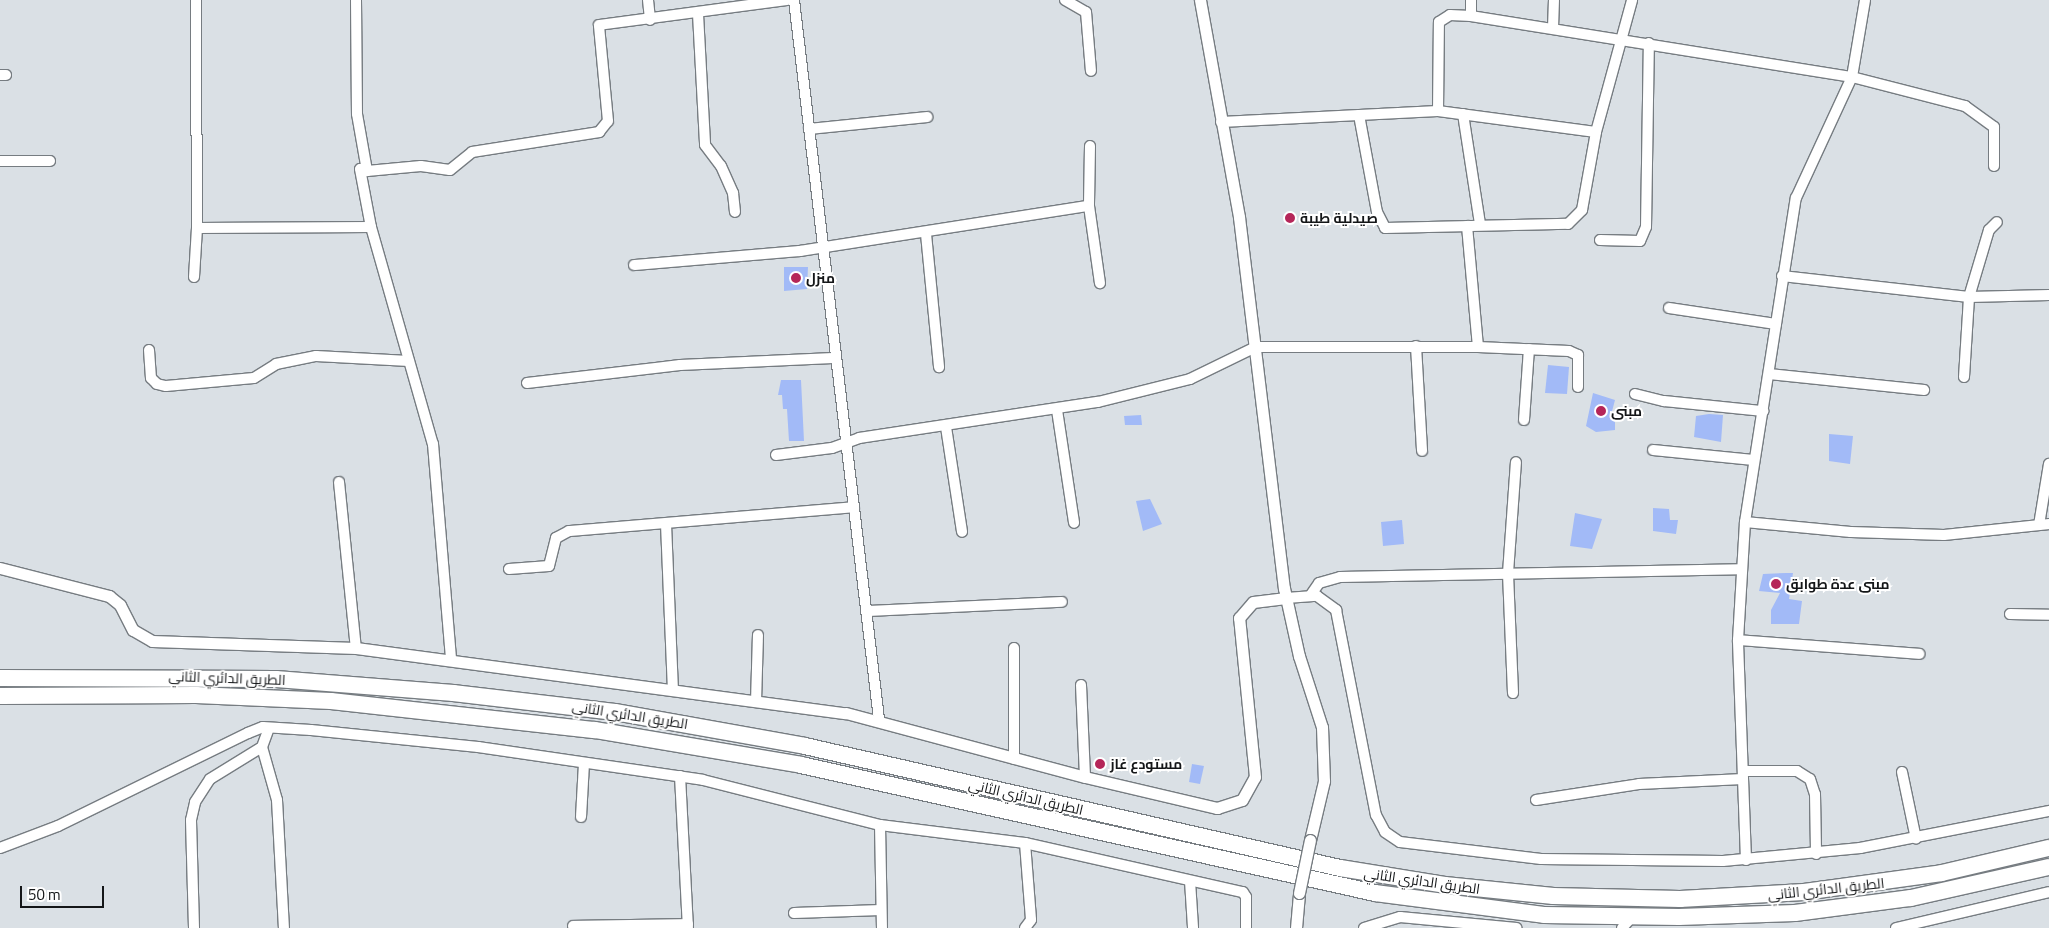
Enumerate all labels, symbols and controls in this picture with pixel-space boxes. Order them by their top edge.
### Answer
place label: صيدلية طيبة [1300,210,1378,226]
marker: صيدلية طيبة [1284,212,1296,224]
place label: منزل [806,270,835,286]
marker: منزل [790,272,802,284]
place label: مبنى [1611,403,1642,419]
marker: مبنى [1595,405,1607,417]
place label: مبنى عدة طوابق [1786,576,1890,592]
marker: مبنى عدة طوابق [1770,578,1782,590]
street label: الطريق الدائري الثاني [168,668,286,688]
street label: الطريق الدائري الثاني [571,698,689,732]
place label: مستودع غاز [1110,756,1182,772]
marker: مستودع غاز [1094,758,1106,770]
street label: الطريق الدائري الثاني [967,776,1085,818]
street label: الطريق الدائري الثاني [1363,865,1481,897]
street label: الطريق الدائري الثاني [1767,875,1885,903]
scale bar [22,876,106,908]
text: 50 m [28,880,61,909]

